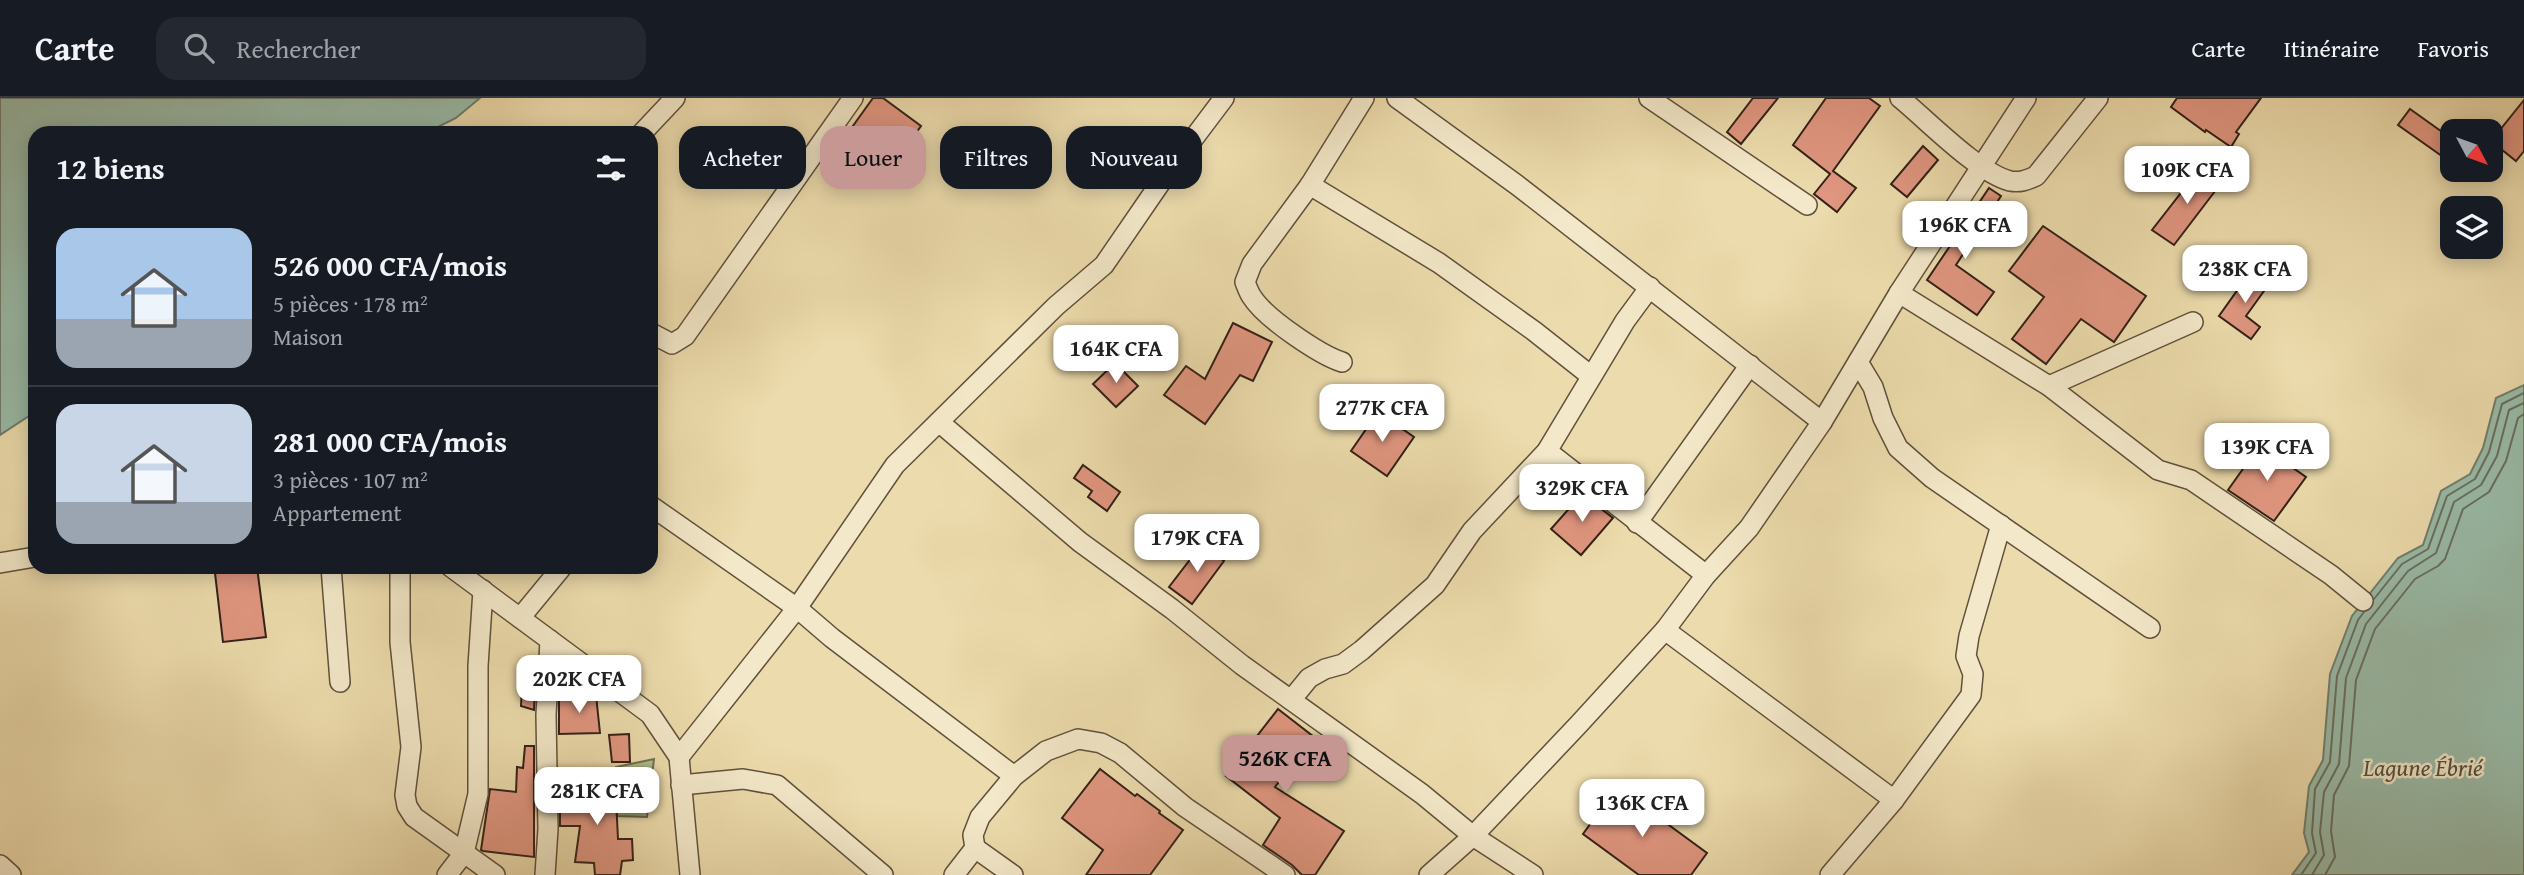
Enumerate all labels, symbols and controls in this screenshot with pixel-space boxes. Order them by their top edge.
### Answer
search box [156,17,646,80]
text: Carte [35,24,114,72]
icon: search [180,29,218,67]
text: Rechercher [236,29,361,68]
text: Carte [2192,31,2246,66]
text: Itinéraire [2284,31,2379,66]
text: Favoris [2417,31,2489,66]
north arrow [2440,119,2502,182]
map controls [2440,119,2503,259]
chip: Acheter [679,126,806,189]
chip: Louer [820,126,926,189]
chip: Filtres [940,126,1052,189]
chip: Nouveau [1066,126,1202,189]
text: 12 biens [56,146,165,190]
pin: 109K CFA [2115,146,2259,206]
icon: filters [592,149,630,187]
text: 109K CFA [2140,152,2234,185]
button: layers [2440,196,2503,259]
pin: 196K CFA [1893,202,2037,261]
text: 196K CFA [1918,207,2012,240]
text: 526 000 CFA/mois [273,243,507,287]
pin: 238K CFA [2173,246,2317,305]
text: 238K CFA [2198,251,2292,284]
icon: home [112,256,196,340]
text: 5 pièces · 178 m² [273,287,428,320]
text: Maison [273,320,343,353]
pin: 164K CFA [1044,326,1188,385]
text: 164K CFA [1069,331,1163,364]
pin: 277K CFA [1310,384,1454,444]
text: 277K CFA [1335,390,1429,423]
text: 281 000 CFA/mois [273,419,507,463]
pin: 139K CFA [2195,424,2339,483]
text: 139K CFA [2220,429,2314,462]
icon: home [112,432,196,516]
text: 3 pièces · 107 m² [273,463,428,496]
pin: 329K CFA [1510,464,1654,524]
text: 329K CFA [1535,470,1629,503]
text: Appartement [273,496,402,529]
pin: 179K CFA [1125,514,1269,574]
text: 179K CFA [1150,520,1244,553]
pin: 202K CFA [507,656,651,715]
text: 202K CFA [532,661,626,694]
pin: 526K CFA [1213,736,1357,795]
text: 526K CFA [1238,741,1332,774]
water label: Lagune Ébrié [2362,750,2484,785]
pin: 281K CFA [525,768,669,827]
text: 281K CFA [550,773,644,806]
pin: 136K CFA [1570,780,1714,839]
text: 136K CFA [1595,785,1689,818]

